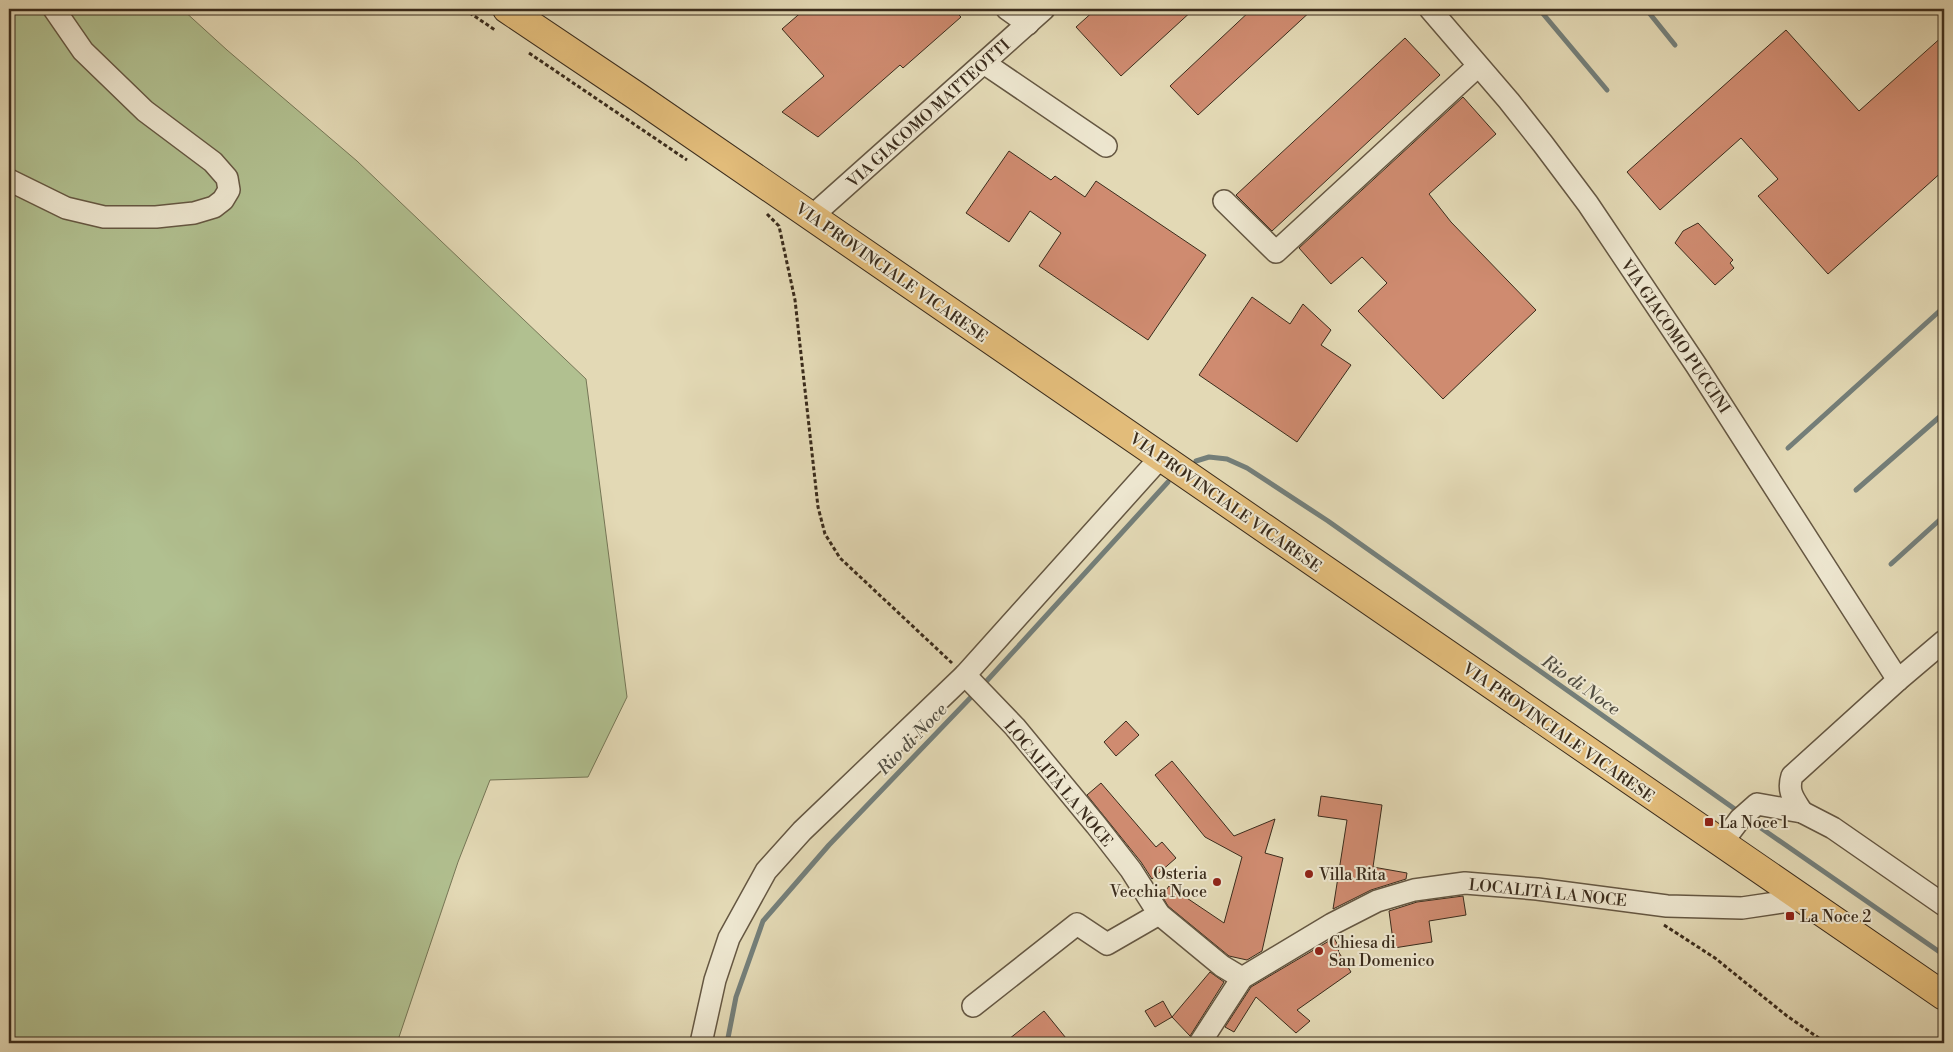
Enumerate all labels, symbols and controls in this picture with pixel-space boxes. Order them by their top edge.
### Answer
street label: VIA GIACOMO MATTEOTTI [842,35,1014,193]
street label: VIA PROVINCIALE VICARESE [791,198,991,347]
street label: VIA GIACOMO PUCCINI [1616,255,1734,417]
street label: VIA PROVINCIALE VICARESE [1125,428,1325,577]
water label: Rio di Noce [1536,649,1625,721]
street label: VIA PROVINCIALE VICARESE [1458,658,1658,807]
water label: Rio di Noce [872,698,953,781]
street label: LOCALITÀ LA NOCE [1000,715,1118,851]
place label: La Noce 1 [1719,813,1788,833]
marker: La Noce 1 [1703,816,1715,828]
place label: Osteria Vecchia Noce [1109,864,1208,902]
place label: Villa Rita [1318,865,1387,885]
marker: Villa Rita [1303,868,1315,880]
street label: LOCALITÀ LA NOCE [1468,873,1628,911]
marker: Osteria Vecchia Noce [1211,876,1223,888]
place label: La Noce 2 [1800,907,1871,927]
marker: La Noce 2 [1784,910,1796,922]
place label: Chiesa di San Domenico [1329,933,1435,971]
marker: Chiesa di San Domenico [1313,945,1325,957]

